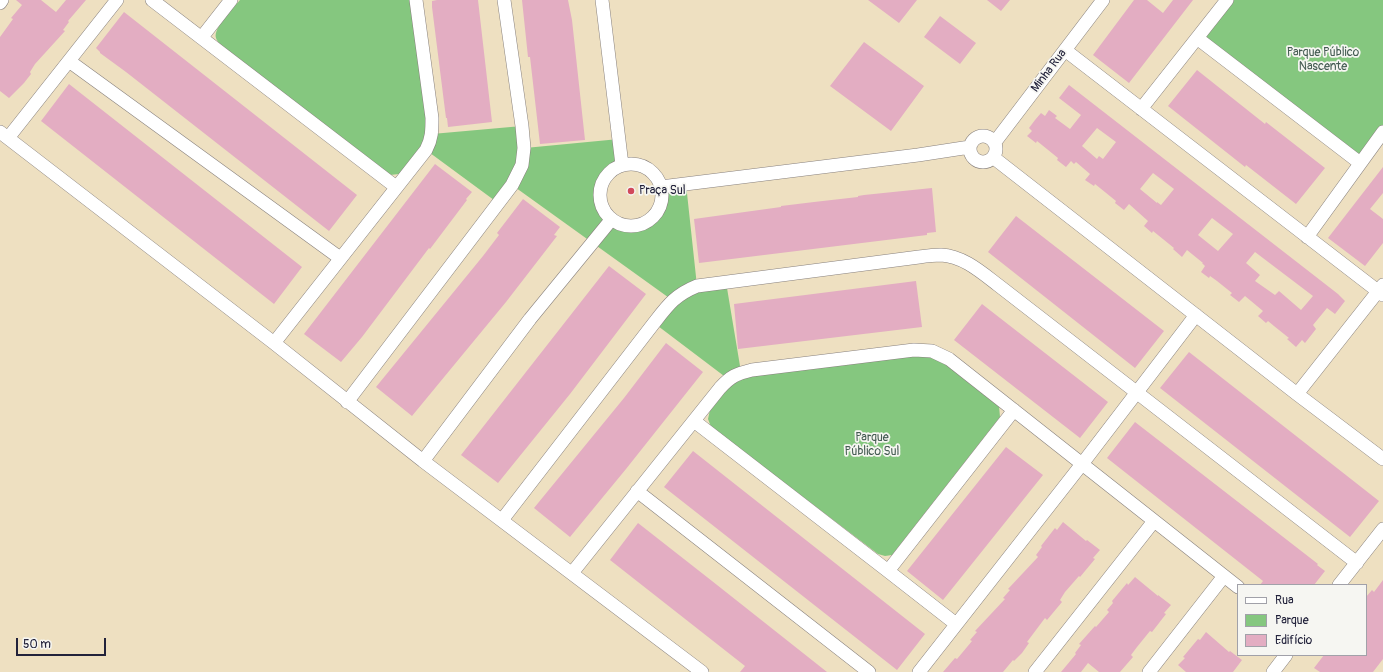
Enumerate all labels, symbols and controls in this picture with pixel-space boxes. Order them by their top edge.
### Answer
park label: Parque Público Nascente [1287,46,1359,74]
street label: Minha Rua [1028,47,1070,95]
place label: Praça Sul [639,184,686,198]
marker: Praça Sul [626,186,636,196]
park label: Parque Público Sul [845,431,899,459]
legend [1237,584,1367,656]
text: Rua [1275,593,1294,608]
text: Parque [1275,613,1309,628]
scale bar [18,630,108,656]
text: Edifício [1275,633,1312,648]
text: 50 m [23,637,51,652]

